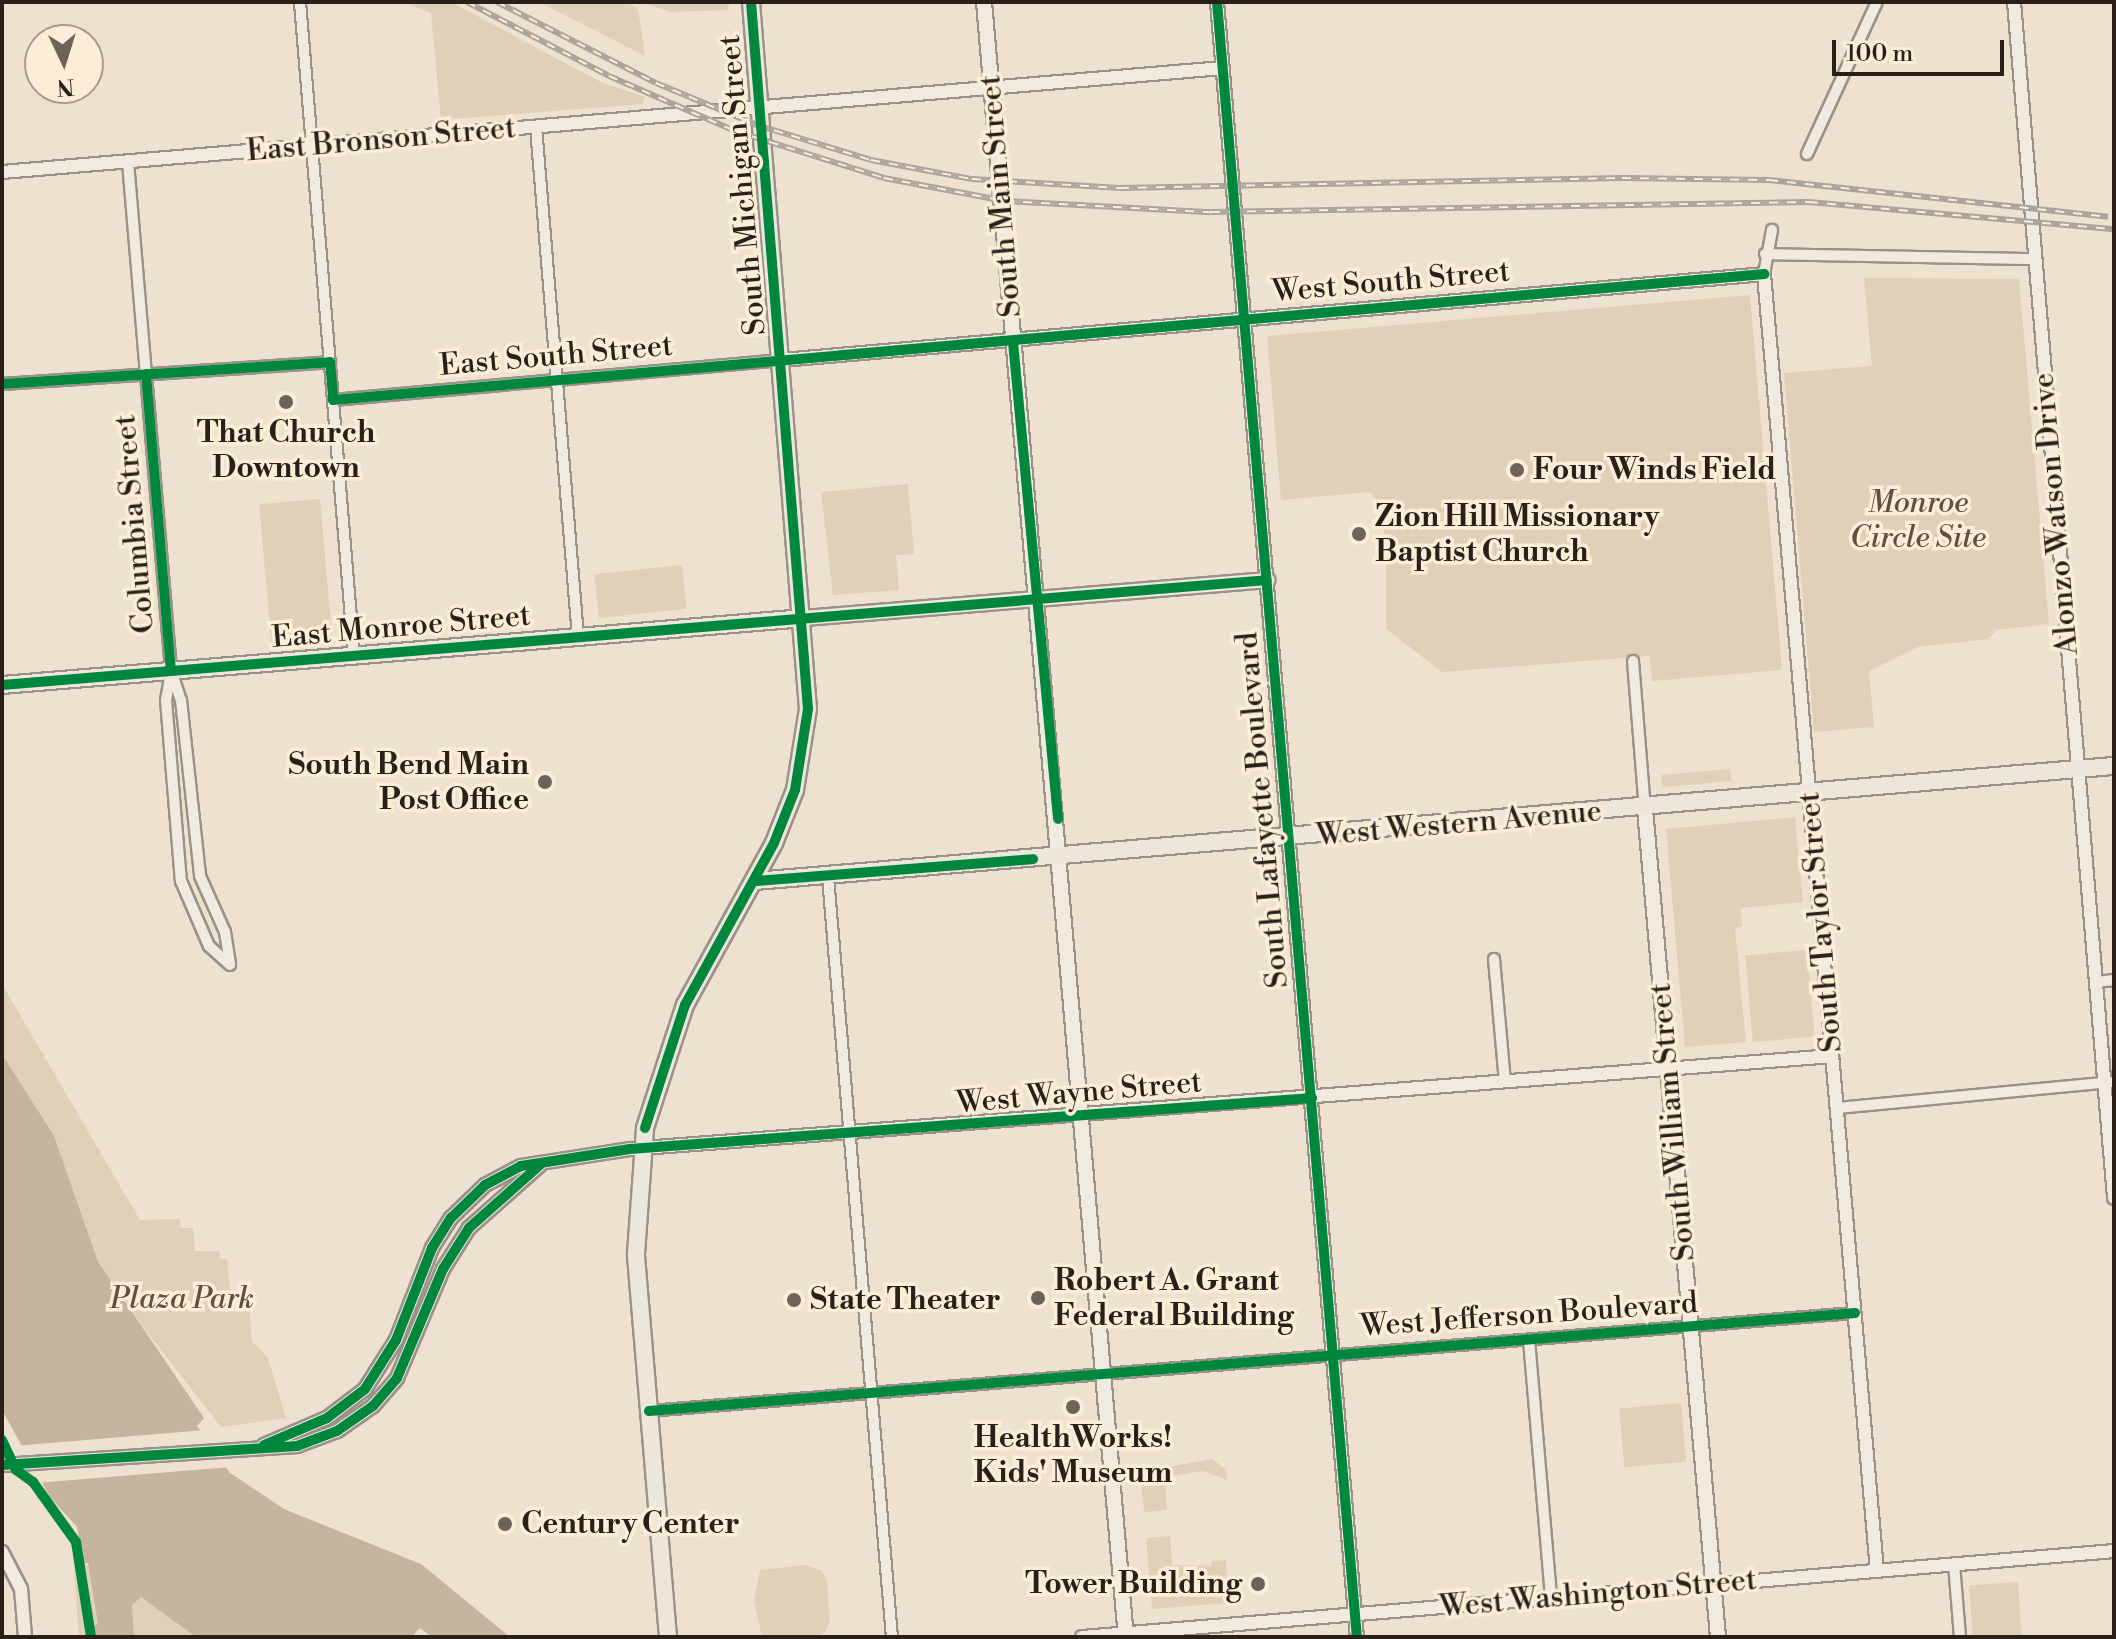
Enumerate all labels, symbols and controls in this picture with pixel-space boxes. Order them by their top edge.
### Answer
north arrow [24,24,104,104]
scale bar [1836,24,2008,74]
street label: South Michigan Street [712,33,774,337]
text: 100 m [1846,39,1913,69]
text: N [56,72,75,101]
street label: South Main Street [972,73,1030,319]
street label: East Bronson Street [245,110,517,170]
street label: West South Street [1271,254,1511,310]
street label: East South Street [438,328,674,384]
street label: Alonzo Watson Drive [2026,371,2086,657]
marker: That Church Downtown [277,393,295,411]
street label: Columbia Street [108,413,162,635]
place label: That Church Downtown [197,415,375,486]
place label: Four Winds Field [1533,452,1776,488]
marker: Four Winds Field [1508,461,1526,479]
park label: Monroe Circle Site [1850,485,1986,556]
place label: Zion Hill Missionary Baptist Church [1375,499,1659,570]
marker: Zion Hill Missionary Baptist Church [1350,525,1368,543]
street label: East Monroe Street [270,598,532,656]
street label: South Lafayette Boulevard [1229,630,1297,990]
place label: South Bend Main Post Office [288,747,529,818]
marker: South Bend Main Post Office [536,773,554,791]
street label: South Taylor Street [1792,790,1850,1054]
street label: West Western Avenue [1315,794,1603,854]
street label: South William Street [1643,981,1703,1263]
street label: West Wayne Street [955,1064,1203,1122]
place label: Robert A. Grant Federal Building [1054,1263,1294,1334]
park label: Plaza Park [110,1281,254,1317]
place label: State Theater [810,1282,1001,1318]
street label: West Jefferson Boulevard [1359,1285,1699,1345]
marker: Robert A. Grant Federal Building [1029,1289,1047,1307]
marker: State Theater [785,1291,803,1309]
marker: HealthWorks! Kids' Museum [1064,1398,1082,1416]
place label: HealthWorks! Kids' Museum [974,1420,1172,1490]
place label: Century Center [521,1506,740,1542]
marker: Century Center [496,1515,514,1533]
street label: West Washington Street [1438,1562,1758,1626]
place label: Tower Building [1025,1566,1242,1602]
marker: Tower Building [1249,1575,1267,1593]

